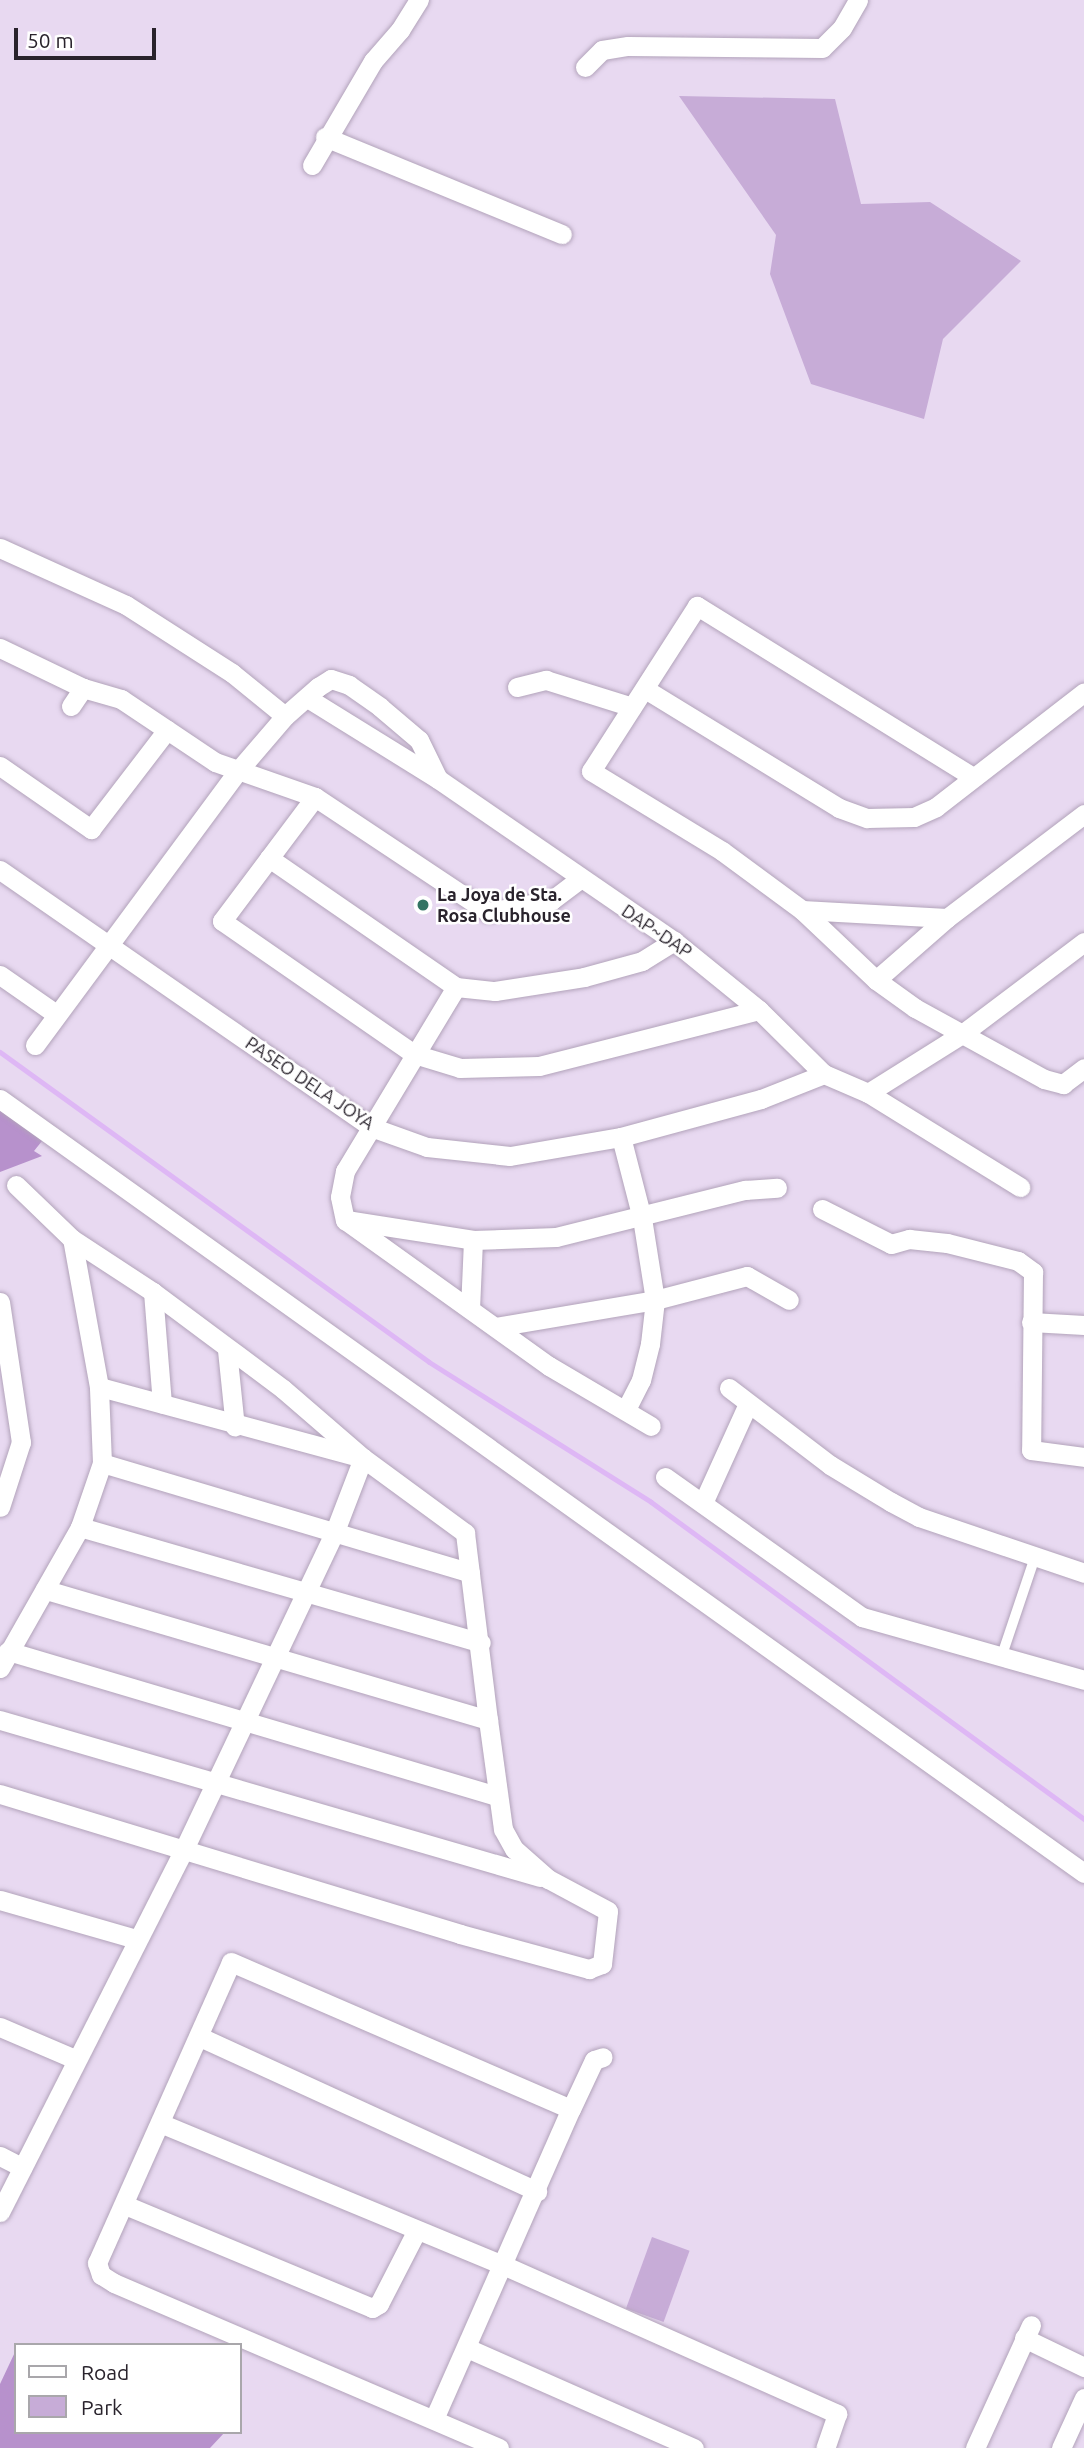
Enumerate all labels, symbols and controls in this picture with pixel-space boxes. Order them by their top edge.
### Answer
scale bar [18,14,159,58]
text: 50 m [27,28,74,52]
place label: La Joya de Sta. Rosa Clubhouse [437,884,571,926]
marker: La Joya de Sta. Rosa Clubhouse [415,897,431,913]
street label: DAP~DAP [618,900,696,962]
street label: PASEO DELA JOYA [241,1032,379,1134]
legend [14,2343,242,2434]
text: Road [81,2360,129,2384]
text: Park [81,2395,123,2419]

